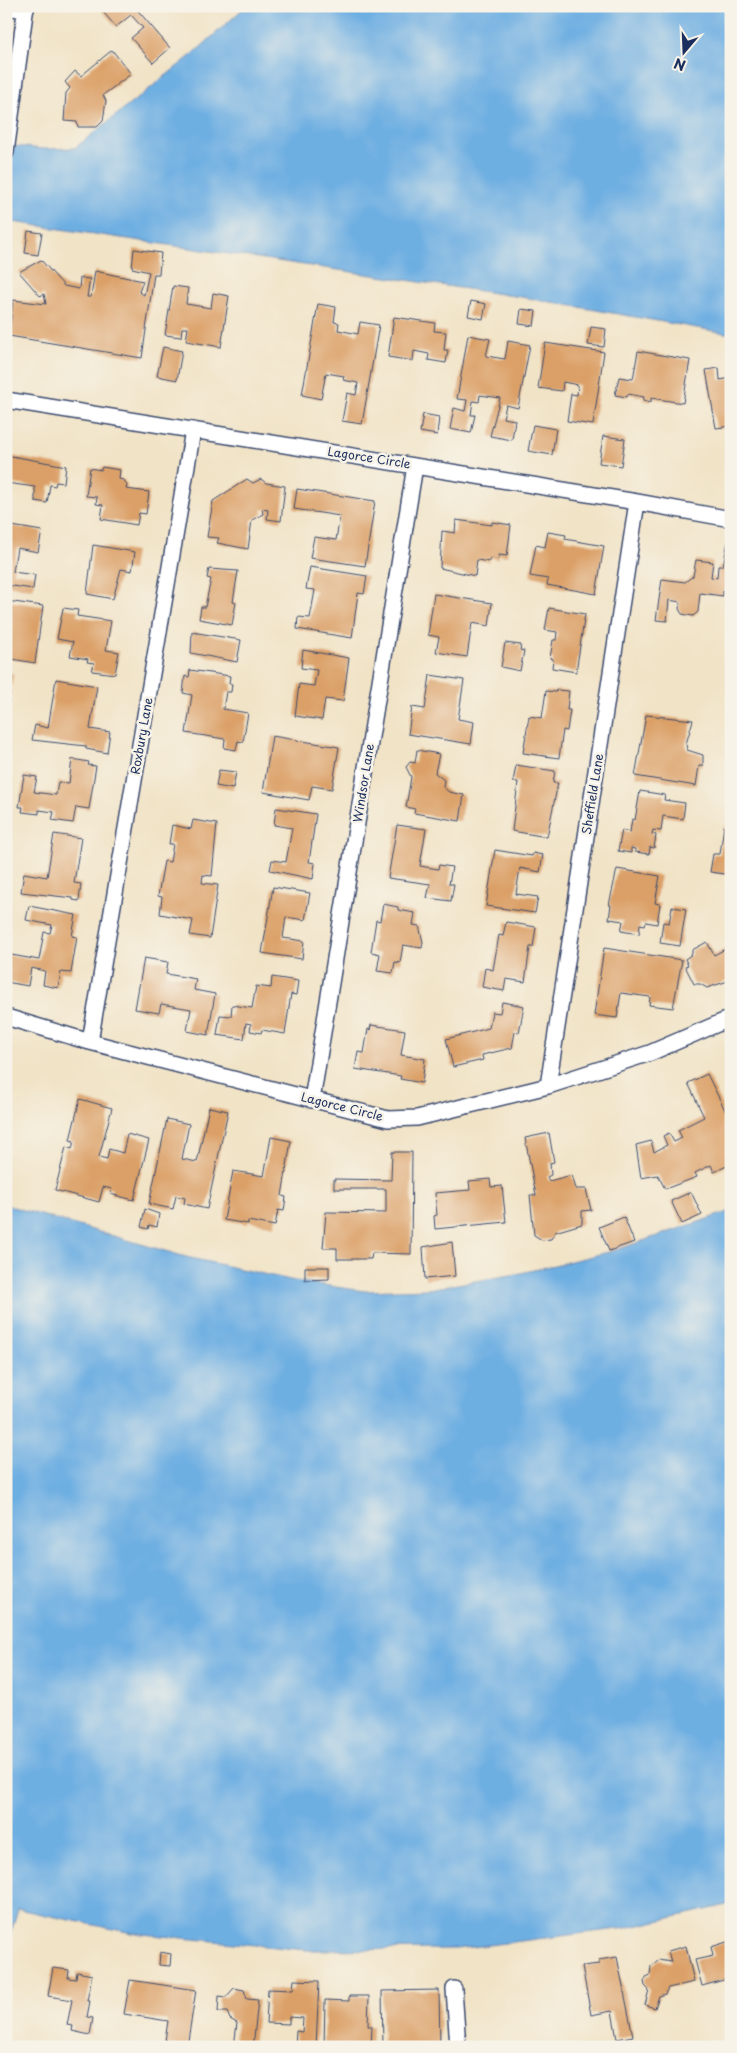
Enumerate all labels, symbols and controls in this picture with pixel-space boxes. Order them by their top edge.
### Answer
north arrow [660,28,710,78]
text: N [671,53,688,76]
street label: Lagorce Circle [326,442,412,473]
street label: Roxbury Lane [125,696,157,776]
street label: Windsor Lane [348,742,378,824]
street label: Sheffield Lane [577,752,607,836]
street label: Lagorce Circle [299,1087,385,1125]

